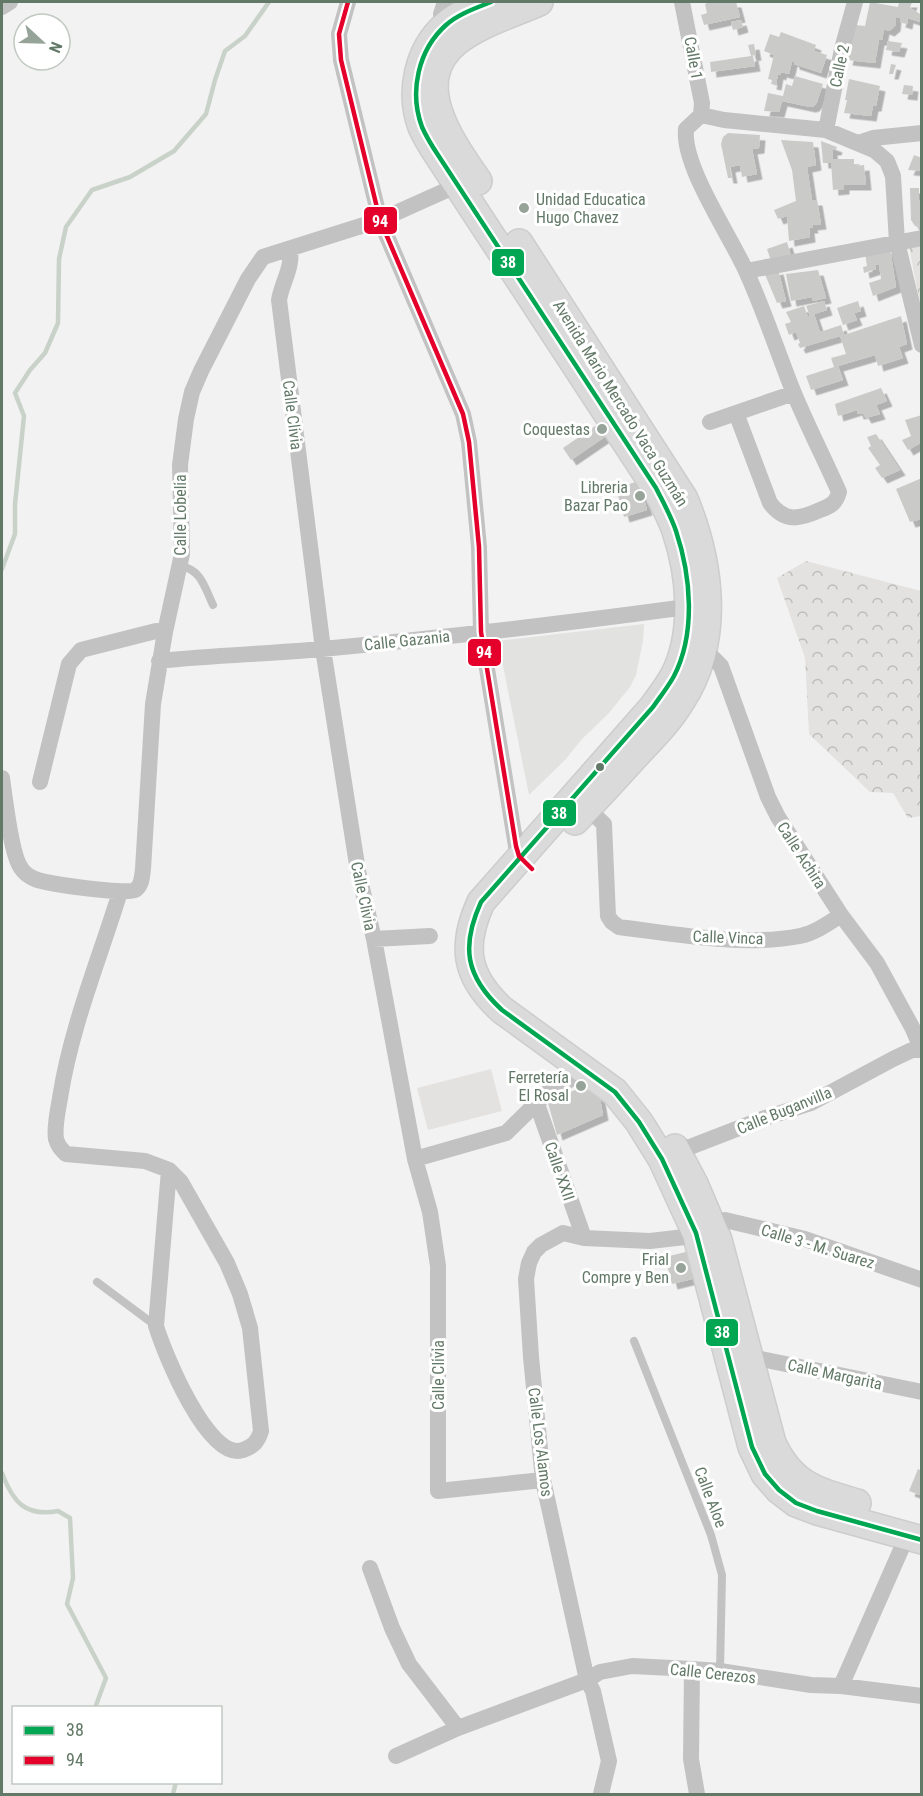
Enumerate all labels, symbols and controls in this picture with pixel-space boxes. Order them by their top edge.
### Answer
north arrow [12,12,72,72]
street label: Calle 1 [680,35,707,81]
text: N [45,39,66,56]
street label: Calle 2 [826,43,853,89]
place label: Unidad Educatica Hugo Chavez [536,190,646,227]
marker: Unidad Educatica Hugo Chavez [517,201,531,215]
line badge: 94 [363,206,398,235]
text: 94 [372,212,388,231]
line badge: 38 [491,248,525,277]
text: 38 [500,253,516,272]
street label: Avenida Mario Mercado Vaca Guzmán [549,297,692,510]
street label: Calle Clivia [279,379,306,451]
place label: Coquestas [523,420,590,439]
marker: Coquestas [595,422,609,436]
street label: Calle Lobelia [171,474,190,556]
place label: Libreria Bazar Pao [564,478,628,515]
marker: Libreria Bazar Pao [633,489,647,503]
street label: Calle Gazania [363,627,451,654]
line badge: 94 [467,638,502,667]
text: 94 [476,643,492,662]
unlabelled marker [594,761,606,773]
line badge: 38 [542,799,577,827]
text: 38 [551,804,567,823]
street label: Calle Achira [773,818,830,892]
street label: Calle Clivia [347,860,380,932]
street label: Calle Vinca [692,927,764,948]
place label: Ferretería El Rosal [508,1068,569,1105]
marker: Ferretería El Rosal [574,1079,588,1093]
street label: Calle Buganvilla [734,1083,834,1138]
street label: Calle XXII [541,1139,578,1203]
street label: Calle 3 - M. Suarez [759,1220,877,1273]
place label: Frial Compre y Ben [582,1250,669,1287]
marker: Frial Compre y Ben [674,1261,688,1275]
line badge: 38 [705,1318,739,1347]
text: 38 [714,1323,730,1342]
street label: Calle Clivia [429,1340,448,1410]
street label: Calle Margarita [786,1355,884,1394]
street label: Calle Los Alamos [524,1386,557,1498]
street label: Calle Aloe [690,1464,731,1530]
street label: Calle Cerezos [669,1660,757,1687]
legend [12,1706,222,1784]
text: 38 [66,1719,84,1740]
text: 94 [66,1749,84,1770]

